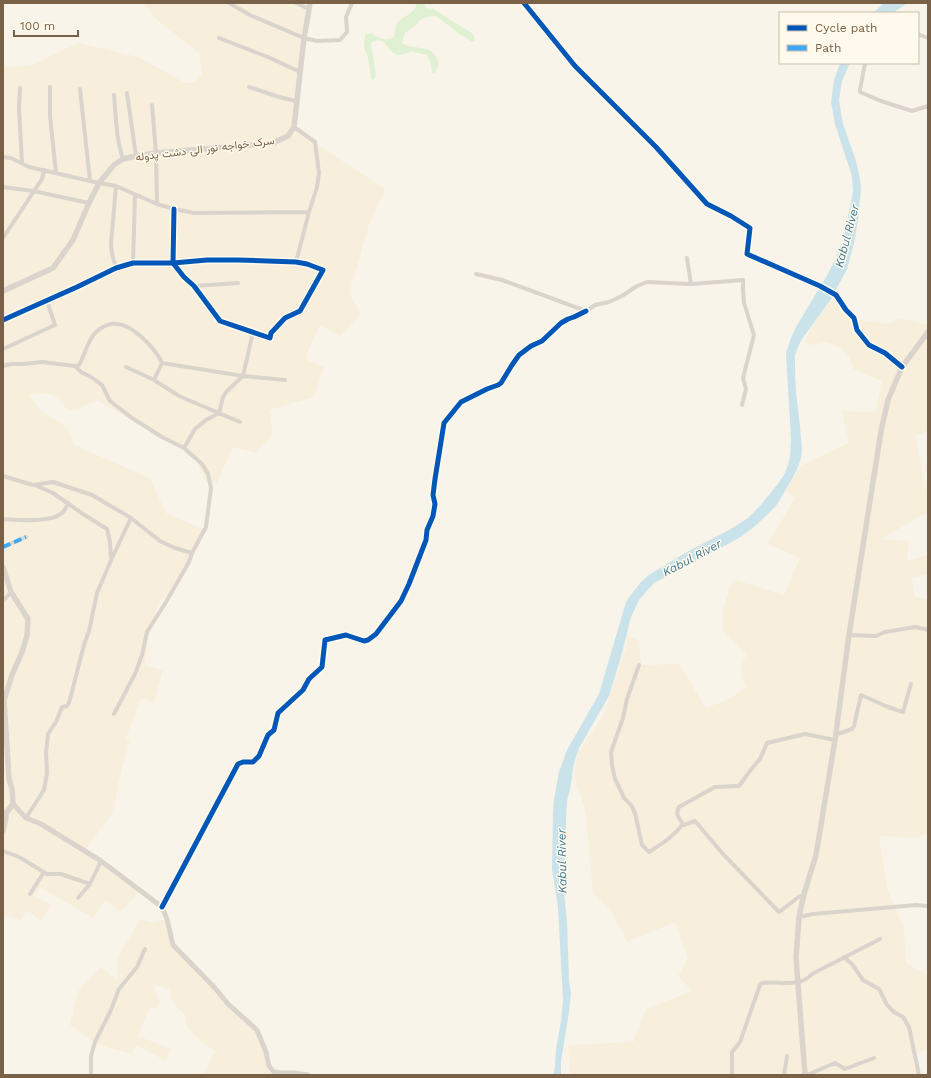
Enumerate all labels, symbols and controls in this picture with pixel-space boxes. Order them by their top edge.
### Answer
scale bar [14,12,78,38]
legend [779,12,919,64]
text: 100 m [20,19,55,33]
text: Cycle path [815,21,877,35]
text: Path [815,41,841,55]
street label: سرک خواجه نور الی دشت پدوله [135,134,276,165]
water label: Kabul River [832,202,862,269]
water label: Kabul River [660,536,725,579]
water label: Kabul River [554,827,570,893]

